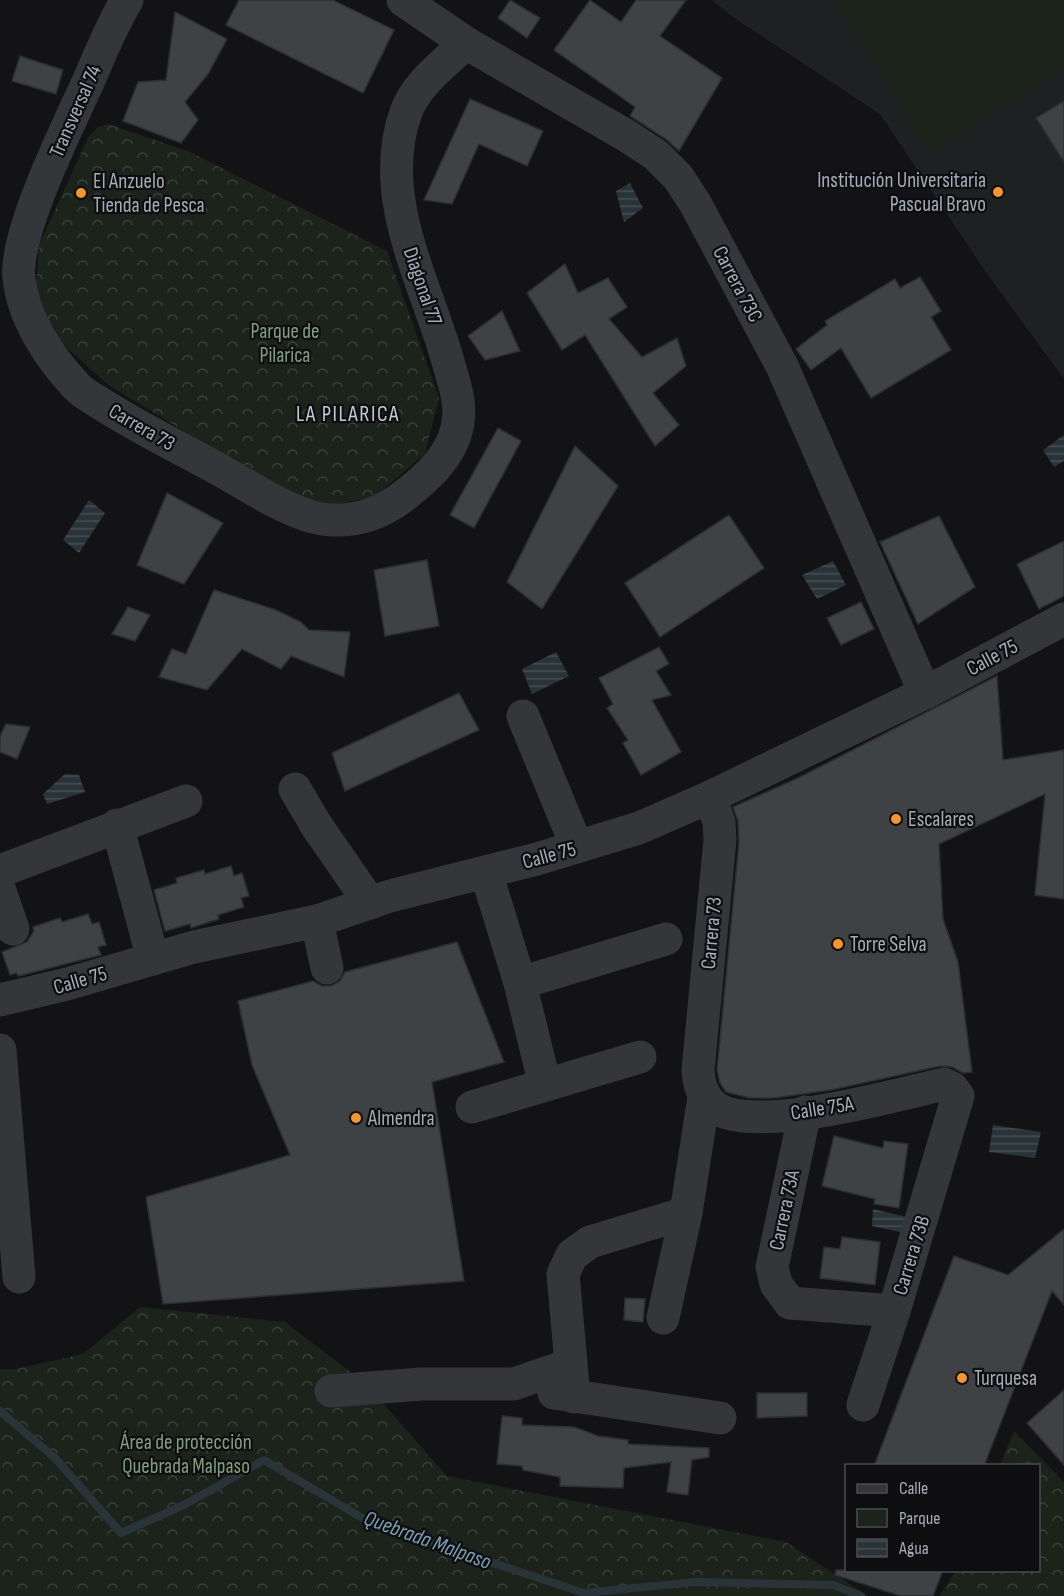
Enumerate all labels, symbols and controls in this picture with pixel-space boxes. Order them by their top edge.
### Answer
street label: Transversal 74 [44,61,107,161]
place label: Institución Universitaria Pascual Bravo [817,168,986,217]
place label: El Anzuelo Tienda de Pesca [93,169,205,218]
marker: Institución Universitaria Pascual Bravo [991,185,1005,199]
marker: El Anzuelo Tienda de Pesca [74,186,88,200]
street label: Carrera 73C [707,242,768,327]
street label: Diagonal 77 [398,244,448,329]
park label: Parque de Pilarica [251,319,319,368]
street label: Carrera 73 [104,399,179,456]
district label: LA PILARICA [296,401,400,428]
street label: Calle 75 [962,634,1022,681]
place label: Escalares [908,807,974,832]
marker: Escalares [889,812,903,826]
street label: Calle 75 [520,836,579,875]
street label: Carrera 73 [696,896,727,970]
place label: Torre Selva [850,932,927,957]
marker: Torre Selva [831,937,845,951]
street label: Calle 75 [51,961,110,1000]
street label: Calle 75A [789,1091,856,1126]
place label: Almendra [367,1106,435,1131]
marker: Almendra [349,1111,363,1125]
street label: Carrera 73A [764,1167,805,1253]
street label: Carrera 73B [888,1212,935,1298]
place label: Turquesa [974,1366,1037,1391]
marker: Turquesa [955,1371,969,1385]
park label: Área de protección Quebrada Malpaso [119,1430,252,1479]
legend [845,1464,1040,1572]
text: Calle [899,1478,928,1499]
water label: Quebrada Malpaso [360,1505,495,1576]
text: Parque [899,1508,940,1529]
text: Agua [898,1538,929,1559]

